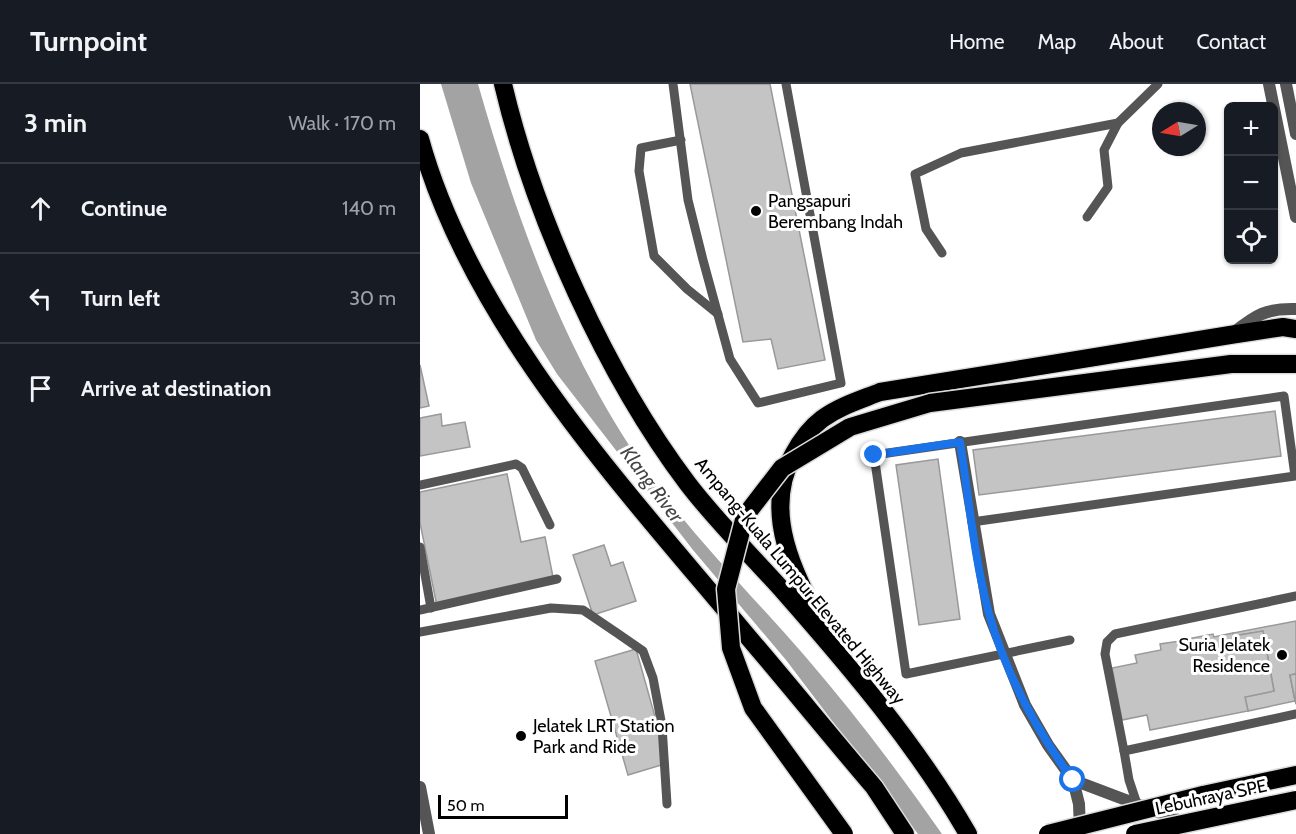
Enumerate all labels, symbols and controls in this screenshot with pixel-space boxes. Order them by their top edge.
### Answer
text: Turnpoint [30,24,147,58]
text: Home [949,29,1005,54]
text: Map [1038,29,1076,54]
text: About [1109,29,1163,54]
text: Contact [1196,29,1266,54]
north arrow [1152,102,1206,156]
map controls [1224,102,1278,264]
button: + [1224,102,1278,156]
text: 3 min [24,107,87,139]
text: Walk · 170 m [288,111,396,135]
button: − [1224,156,1278,210]
place label: Pangsapuri Berembang Indah [768,190,903,233]
icon: ahead [24,192,57,225]
text: Continue [81,195,167,222]
text: 140 m [342,196,396,220]
marker: Pangsapuri Berembang Indah [749,204,763,218]
button: locate [1224,210,1278,264]
icon: left [24,282,57,315]
text: Turn left [81,285,160,312]
text: 30 m [349,286,396,310]
icon: arrive [24,372,57,405]
text: Arrive at destination [81,375,271,402]
water label: Klang River [616,441,689,528]
route end [860,441,886,467]
street label: Ampang-Kuala Lumpur Elevated Highway [690,453,910,709]
place label: Suria Jelatek Residence [1178,634,1271,677]
marker: Suria Jelatek Residence [1275,648,1289,662]
place label: Jelatek LRT Station Park and Ride [532,715,674,758]
marker: Jelatek LRT Station Park and Ride [514,729,528,743]
route start [1059,766,1085,792]
street label: Lebuhraya SPE [1153,774,1269,820]
scale bar [438,792,568,820]
text: 50 m [447,796,484,815]

